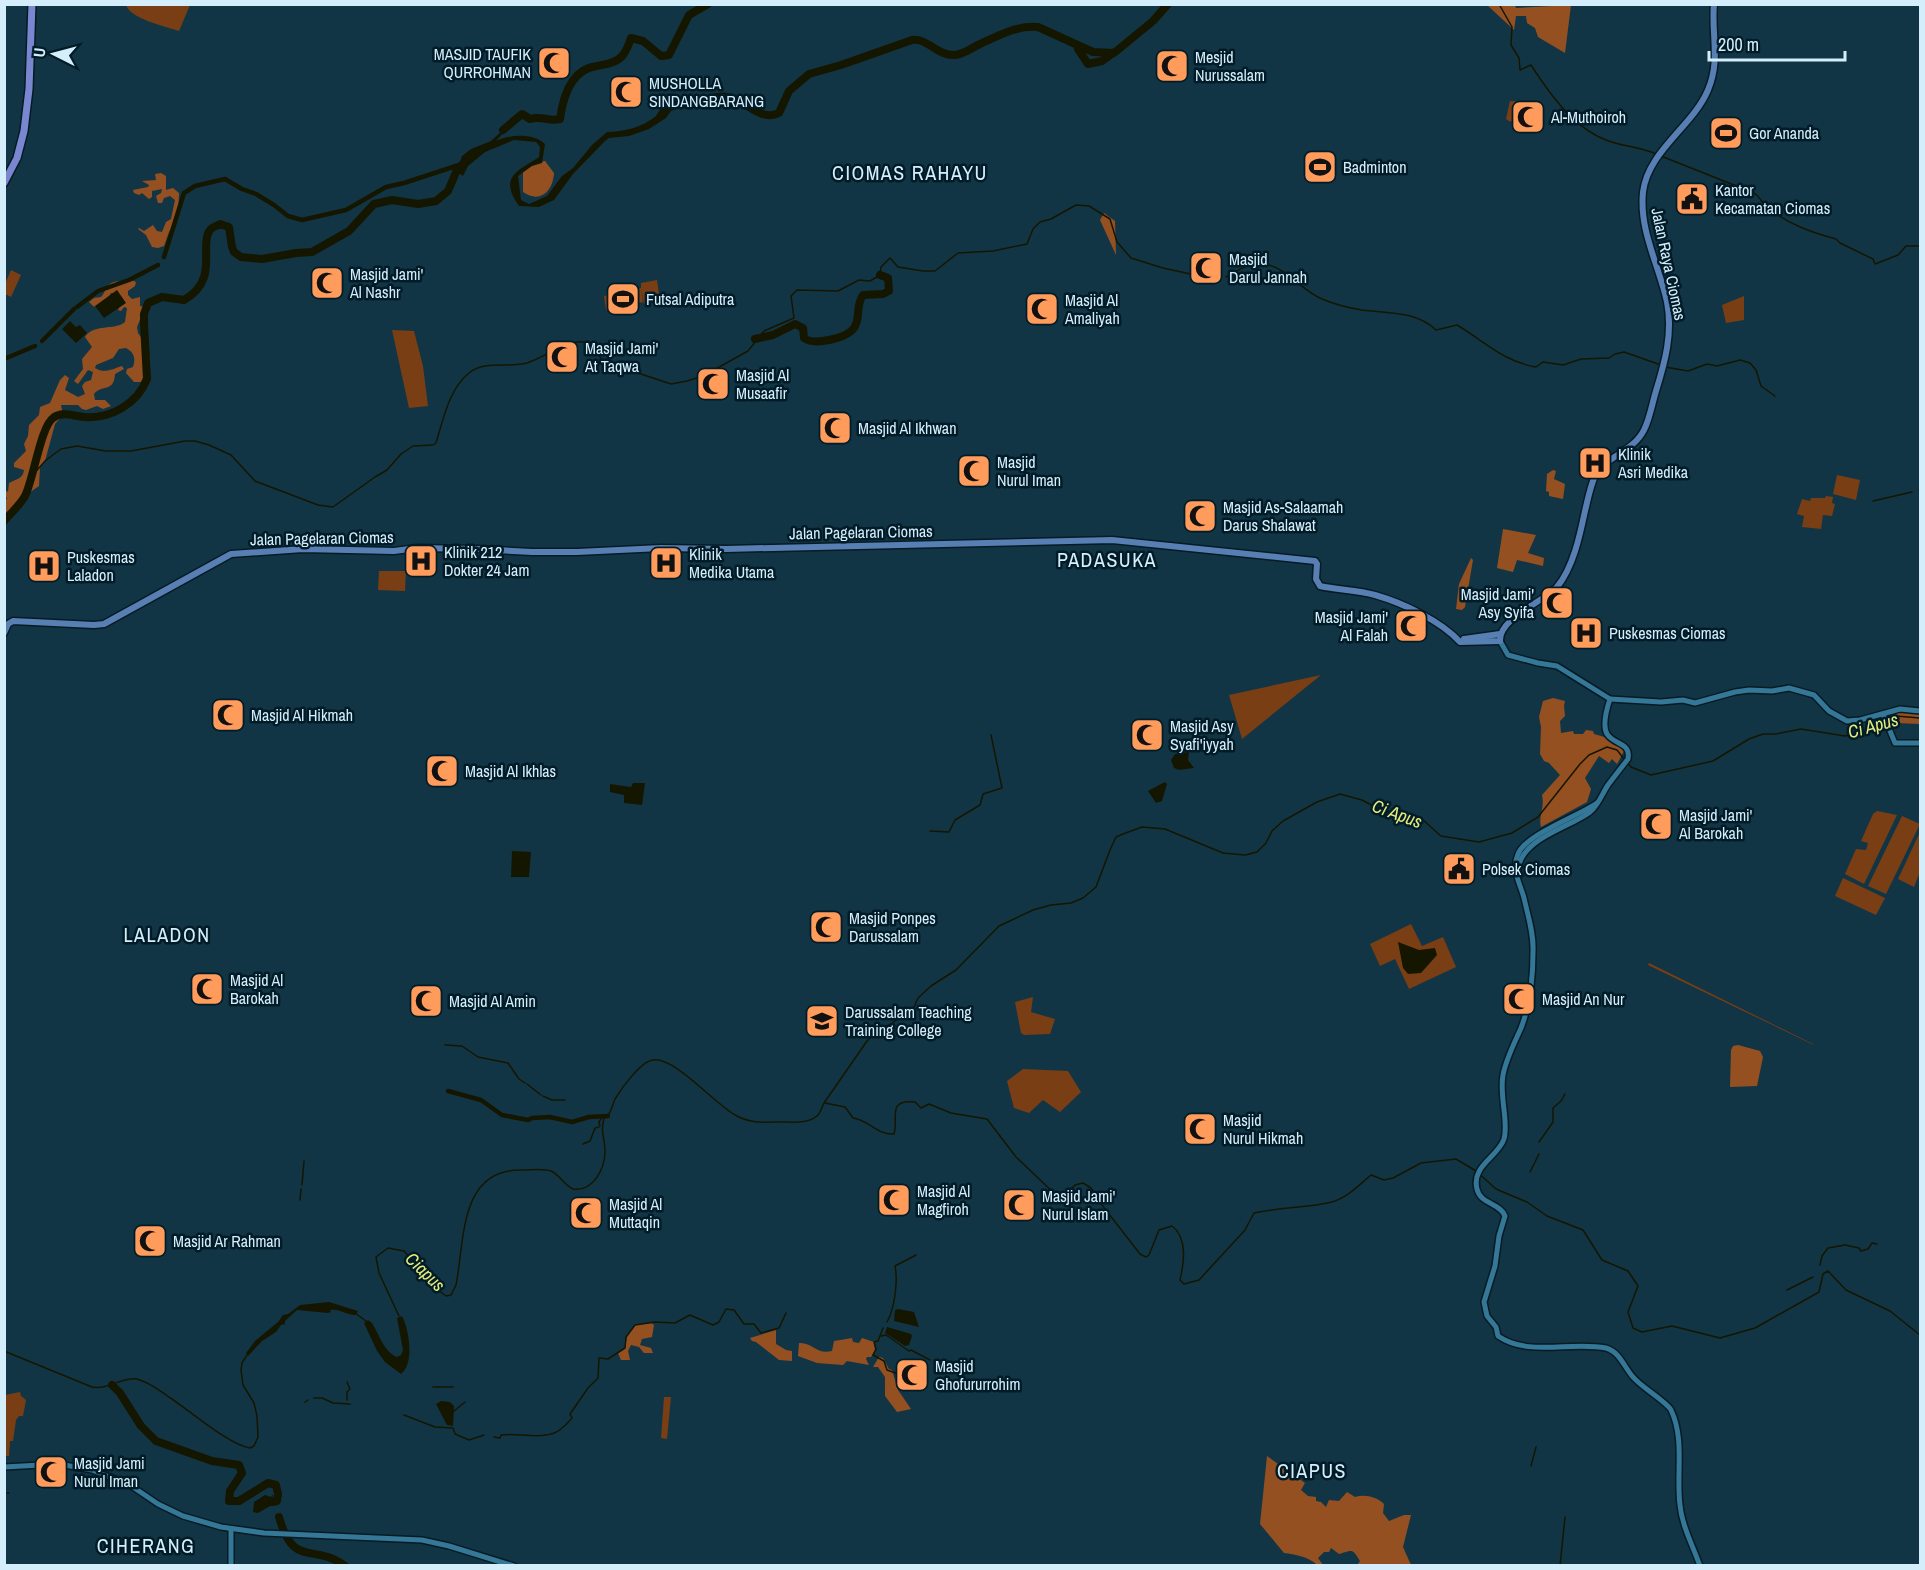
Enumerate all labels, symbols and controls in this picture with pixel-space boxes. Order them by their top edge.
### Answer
north arrow [24,24,84,84]
scale bar [1709,24,1846,62]
text: 200 m [1718,32,1759,57]
place label: MASJID TAUFIK QURROHMAN [434,43,531,83]
mosque icon: MASJID TAUFIK QURROHMAN [536,45,572,81]
place label: Mesjid Nurussalam [1195,46,1265,86]
text: U [28,47,51,58]
mosque icon: Mesjid Nurussalam [1154,48,1190,84]
place label: MUSHOLLA SINDANGBARANG [649,72,764,112]
mosque icon: MUSHOLLA SINDANGBARANG [608,74,644,110]
mosque icon: Al-Muthoiroh [1510,99,1546,135]
place label: Al-Muthoiroh [1550,106,1626,128]
sports icon: Gor Ananda [1708,115,1744,151]
place label: Gor Ananda [1749,122,1820,144]
sports icon: Badminton [1302,149,1338,185]
place label: Badminton [1343,156,1406,178]
district label: CIOMAS RAHAYU [832,159,988,186]
place label: Kantor Kecamatan Ciomas [1715,179,1830,219]
public building icon: Kantor Kecamatan Ciomas [1674,181,1710,217]
street label: Jalan Raya Ciomas [1646,206,1692,322]
place label: Masjid Darul Jannah [1229,248,1307,288]
mosque icon: Masjid Darul Jannah [1188,250,1224,286]
place label: Masjid Jami' Al Nashr [349,263,423,303]
mosque icon: Masjid Jami' Al Nashr [309,265,345,301]
sports icon: Futsal Adiputra [605,281,641,317]
place label: Futsal Adiputra [646,288,735,310]
place label: Masjid Al Amaliyah [1064,289,1120,329]
mosque icon: Masjid Al Amaliyah [1024,291,1060,327]
place label: Masjid Jami' At Taqwa [584,337,658,377]
mosque icon: Masjid Jami' At Taqwa [544,339,580,375]
place label: Masjid Al Musaafir [736,364,789,404]
mosque icon: Masjid Al Musaafir [695,366,731,402]
mosque icon: Masjid Al Ikhwan [817,410,853,446]
place label: Masjid Al Ikhwan [858,417,956,439]
place label: Klinik Asri Medika [1617,443,1689,483]
hospital icon: Klinik Asri Medika [1577,445,1613,481]
place label: Masjid Nurul Iman [997,451,1061,491]
mosque icon: Masjid Nurul Iman [956,453,992,489]
place label: Masjid As-Salaamah Darus Shalawat [1223,496,1343,536]
mosque icon: Masjid As-Salaamah Darus Shalawat [1182,498,1218,534]
street label: Jalan Pagelaran Ciomas [789,520,933,544]
street label: Jalan Pagelaran Ciomas [250,526,394,550]
place label: Klinik 212 Dokter 24 Jam [444,541,529,581]
hospital icon: Klinik 212 Dokter 24 Jam [403,543,439,579]
place label: Klinik Medika Utama [689,543,775,583]
hospital icon: Klinik Medika Utama [648,545,684,581]
place label: Puskesmas Laladon [67,546,135,586]
district label: PADASUKA [1057,546,1157,573]
hospital icon: Puskesmas Laladon [26,548,62,584]
place label: Masjid Jami' Asy Syifa [1461,583,1535,623]
mosque icon: Masjid Jami' Asy Syifa [1539,585,1575,621]
place label: Masjid Jami' Al Falah [1315,606,1388,646]
mosque icon: Masjid Jami' Al Falah [1393,608,1429,644]
hospital icon: Puskesmas Ciomas [1568,615,1604,651]
place label: Puskesmas Ciomas [1609,622,1726,644]
mosque icon: Masjid Al Hikmah [210,697,246,733]
place label: Masjid Al Hikmah [251,704,353,726]
water label: Ci Apus [1845,707,1901,744]
place label: Masjid Asy Syafi'iyyah [1170,715,1234,755]
mosque icon: Masjid Asy Syafi'iyyah [1129,717,1165,753]
mosque icon: Masjid Al Ikhlas [424,753,460,789]
place label: Masjid Al Ikhlas [465,760,556,782]
water label: Ci Apus [1369,793,1426,834]
place label: Masjid Jami' Al Barokah [1678,804,1752,844]
mosque icon: Masjid Jami' Al Barokah [1638,806,1674,842]
public building icon: Polsek Ciomas [1441,851,1477,887]
place label: Polsek Ciomas [1482,858,1570,880]
place label: Masjid Ponpes Darussalam [849,907,936,947]
mosque icon: Masjid Ponpes Darussalam [808,909,844,945]
district label: LALADON [123,921,211,948]
place label: Masjid Al Barokah [230,969,283,1009]
mosque icon: Masjid Al Barokah [189,971,225,1007]
mosque icon: Masjid An Nur [1501,981,1537,1017]
mosque icon: Masjid Al Amin [408,983,444,1019]
place label: Masjid An Nur [1542,988,1625,1010]
place label: Masjid Al Amin [449,990,536,1012]
place label: Darussalam Teaching Training College [845,1001,972,1041]
school or university icon: Darussalam Teaching Training College [804,1003,840,1039]
place label: Masjid Nurul Hikmah [1223,1109,1303,1149]
mosque icon: Masjid Nurul Hikmah [1182,1111,1218,1147]
place label: Masjid Al Magfiroh [917,1180,970,1220]
mosque icon: Masjid Al Magfiroh [876,1182,912,1218]
place label: Masjid Jami' Nurul Islam [1042,1185,1115,1225]
mosque icon: Masjid Jami' Nurul Islam [1001,1187,1037,1223]
place label: Masjid Al Muttaqin [609,1193,662,1233]
mosque icon: Masjid Al Muttaqin [568,1195,604,1231]
mosque icon: Masjid Ar Rahman [132,1223,168,1259]
place label: Masjid Ar Rahman [173,1230,281,1252]
water label: Ciapus [400,1246,451,1297]
place label: Masjid Ghofururrohim [935,1355,1020,1395]
mosque icon: Masjid Ghofururrohim [894,1357,930,1393]
place label: Masjid Jami Nurul Iman [74,1452,145,1492]
mosque icon: Masjid Jami Nurul Iman [33,1454,69,1490]
district label: CIAPUS [1277,1457,1347,1484]
district label: CIHERANG [97,1532,195,1559]

